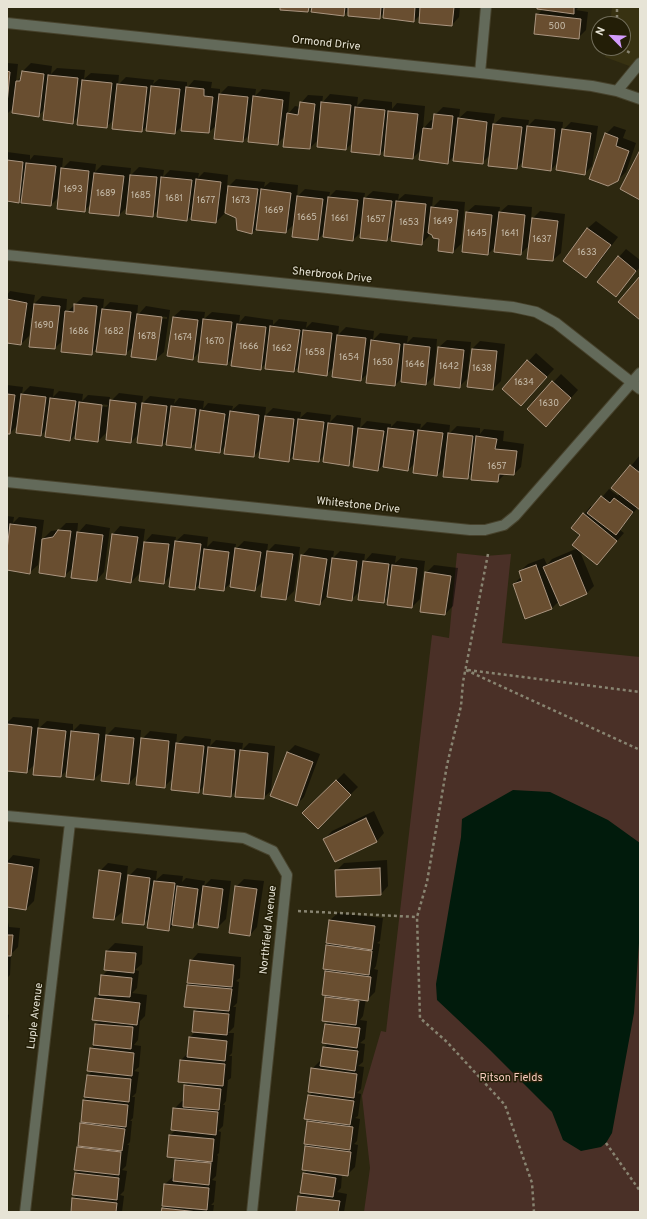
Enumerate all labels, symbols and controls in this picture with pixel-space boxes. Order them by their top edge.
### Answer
north arrow [591,16,631,56]
house number: 500 [548,22,566,32]
text: N [593,25,609,38]
street label: Ormond Drive [291,34,361,54]
house number: 1693 [63,185,83,195]
house number: 1689 [96,189,116,199]
house number: 1685 [131,191,151,201]
house number: 1681 [165,194,183,204]
house number: 1677 [197,196,215,206]
house number: 1673 [232,196,250,206]
house number: 1669 [264,206,284,216]
house number: 1665 [297,213,317,223]
house number: 1661 [331,214,349,224]
house number: 1657 [367,215,385,225]
house number: 1649 [433,217,453,227]
house number: 1653 [399,218,419,228]
house number: 1645 [467,229,487,239]
house number: 1641 [501,229,519,239]
house number: 1637 [533,235,551,245]
house number: 1633 [577,248,597,258]
street label: Sherbrook Drive [291,265,373,287]
house number: 1690 [34,321,54,331]
house number: 1686 [69,327,89,337]
house number: 1682 [104,327,124,337]
house number: 1678 [138,332,156,342]
house number: 1674 [174,333,192,343]
house number: 1670 [206,337,224,347]
house number: 1666 [239,342,259,352]
house number: 1662 [272,344,292,354]
house number: 1658 [305,348,325,358]
house number: 1654 [339,353,359,363]
house number: 1650 [373,358,393,368]
house number: 1646 [405,360,425,370]
house number: 1642 [439,362,459,372]
house number: 1638 [472,364,492,374]
house number: 1634 [514,378,534,388]
house number: 1630 [539,399,559,409]
house number: 1657 [488,462,506,472]
street label: Whitestone Drive [315,495,401,517]
street label: Northfield Avenue [258,885,280,975]
street label: Luple Avenue [25,982,47,1050]
park label: Ritson Fields [479,1072,543,1086]

